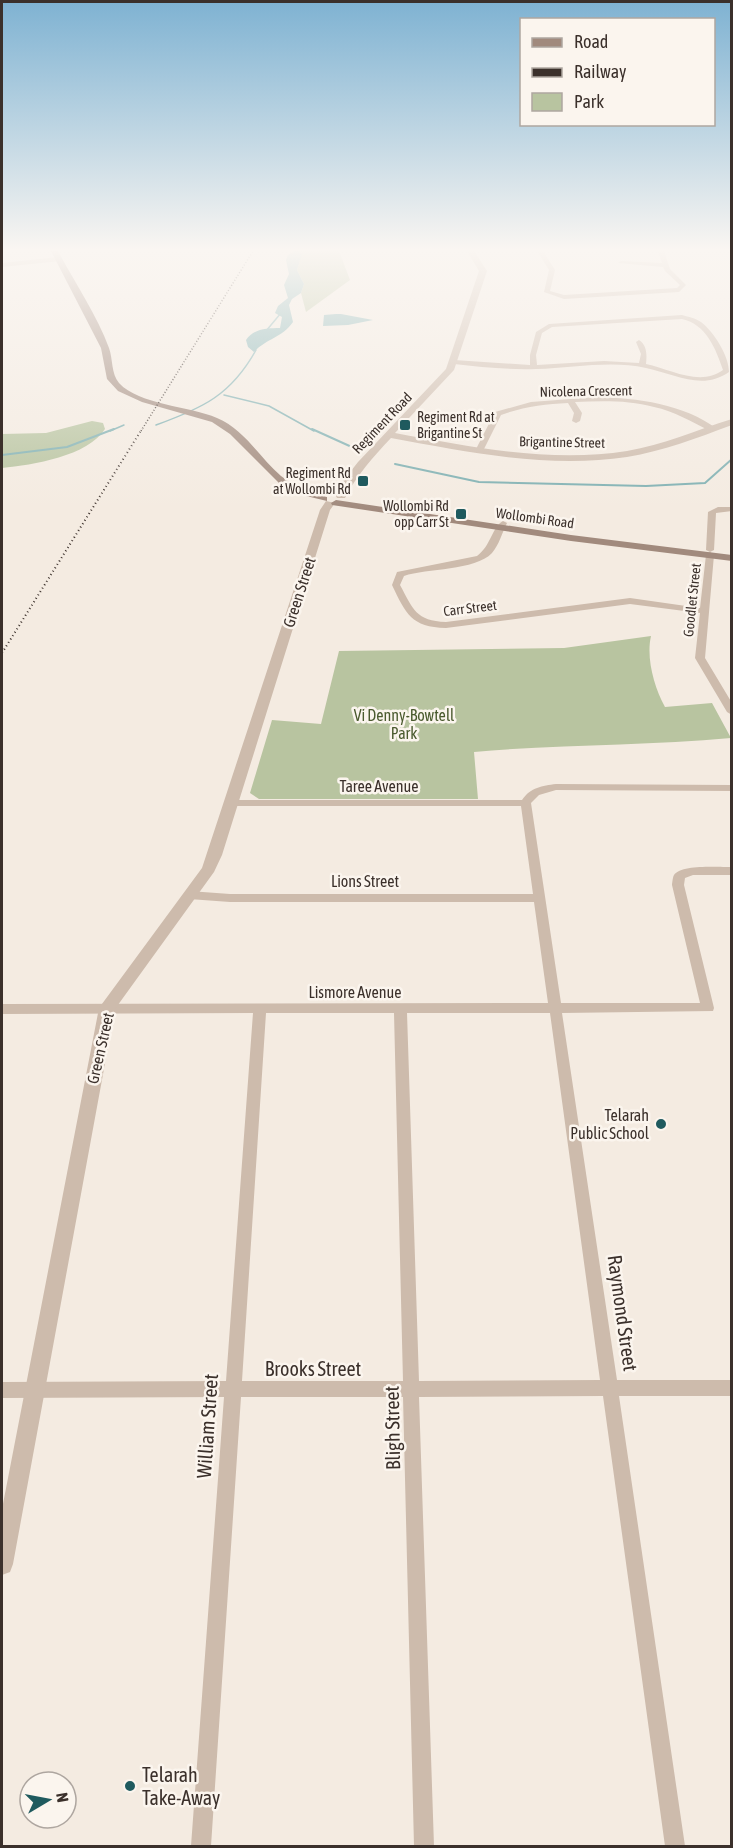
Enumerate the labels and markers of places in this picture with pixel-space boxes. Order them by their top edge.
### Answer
place label: Regiment Rd at Brigantine St [417,409,495,441]
marker: Regiment Rd at Brigantine St [398,418,412,432]
place label: Regiment Rd at Wollombi Rd [273,465,351,497]
marker: Regiment Rd at Wollombi Rd [356,474,370,488]
place label: Wollombi Rd opp Carr St [383,498,449,530]
marker: Wollombi Rd opp Carr St [454,507,468,521]
place label: Telarah Public School [570,1106,650,1142]
marker: Telarah Public School [654,1117,668,1131]
place label: Telarah Take-Away [142,1763,220,1809]
marker: Telarah Take-Away [123,1779,137,1793]

